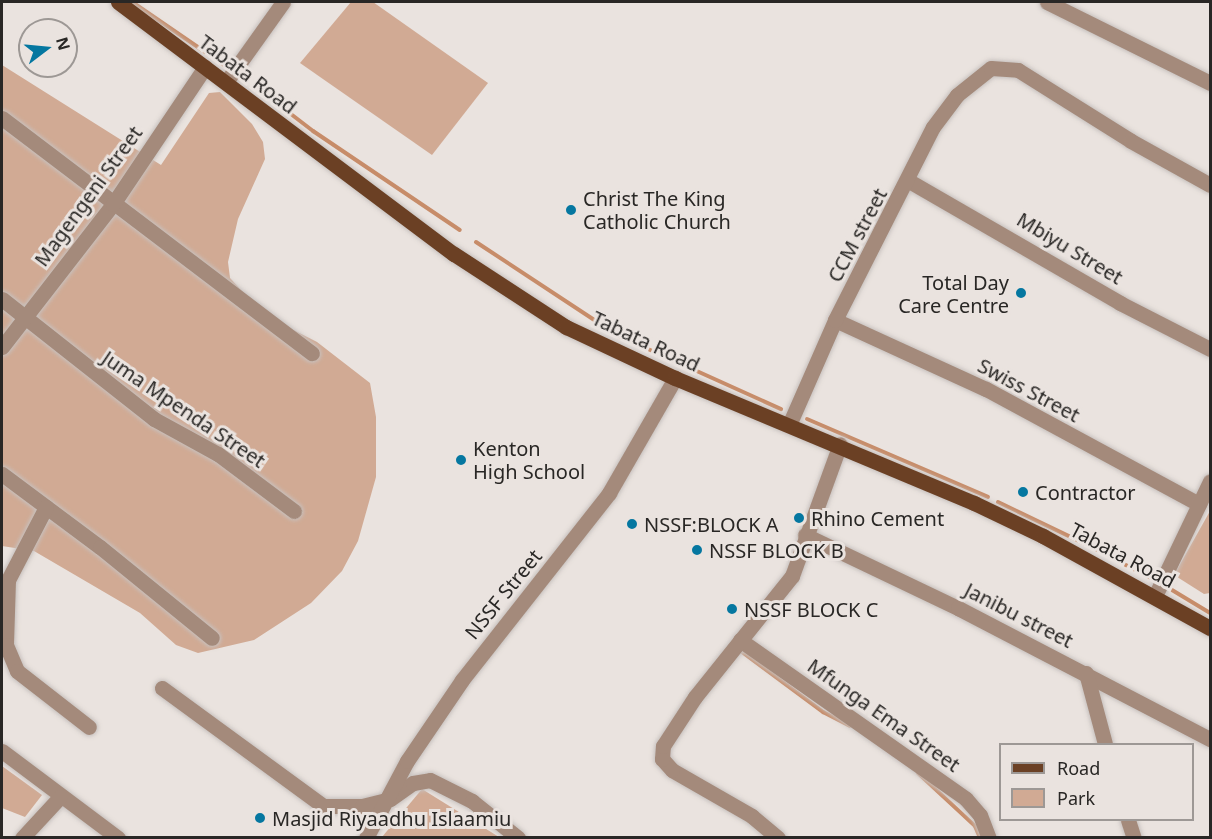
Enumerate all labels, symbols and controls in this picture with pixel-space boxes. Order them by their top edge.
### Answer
north arrow [18,18,78,78]
street label: Tabata Road [194,30,302,118]
text: N [51,34,76,53]
street label: Magengeni Street [29,121,147,271]
street label: CCM street [822,184,892,286]
place label: Christ The King Catholic Church [583,186,731,233]
marker: Christ The King Catholic Church [564,203,578,217]
street label: Mbiyu Street [1013,207,1127,289]
place label: Total Day Care Centre [898,270,1009,317]
marker: Total Day Care Centre [1014,286,1028,300]
street label: Tabata Road [588,306,704,376]
street label: Juma Mpenda Street [98,345,270,473]
street label: Swiss Street [974,353,1084,427]
place label: Kenton High School [473,436,585,483]
marker: Kenton High School [454,453,468,467]
place label: Contractor [1035,480,1136,504]
marker: Contractor [1016,485,1030,499]
place label: Rhino Cement [811,506,944,530]
marker: Rhino Cement [792,511,806,525]
place label: NSSF:BLOCK A [644,512,779,536]
marker: NSSF:BLOCK A [625,517,639,531]
street label: Tabata Road [1066,517,1180,593]
place label: NSSF BLOCK B [709,538,844,562]
marker: NSSF BLOCK B [690,543,704,557]
street label: NSSF Street [460,544,546,644]
street label: Janibu street [961,577,1077,653]
place label: NSSF BLOCK C [744,597,878,621]
marker: NSSF BLOCK C [725,602,739,616]
street label: Mfunga Ema Street [803,653,965,777]
legend [999,743,1194,821]
text: Road [1057,756,1100,780]
text: Park [1057,786,1095,810]
place label: Masjid Riyaadhu Islaamiu [272,806,511,830]
marker: Masjid Riyaadhu Islaamiu [253,811,267,825]

